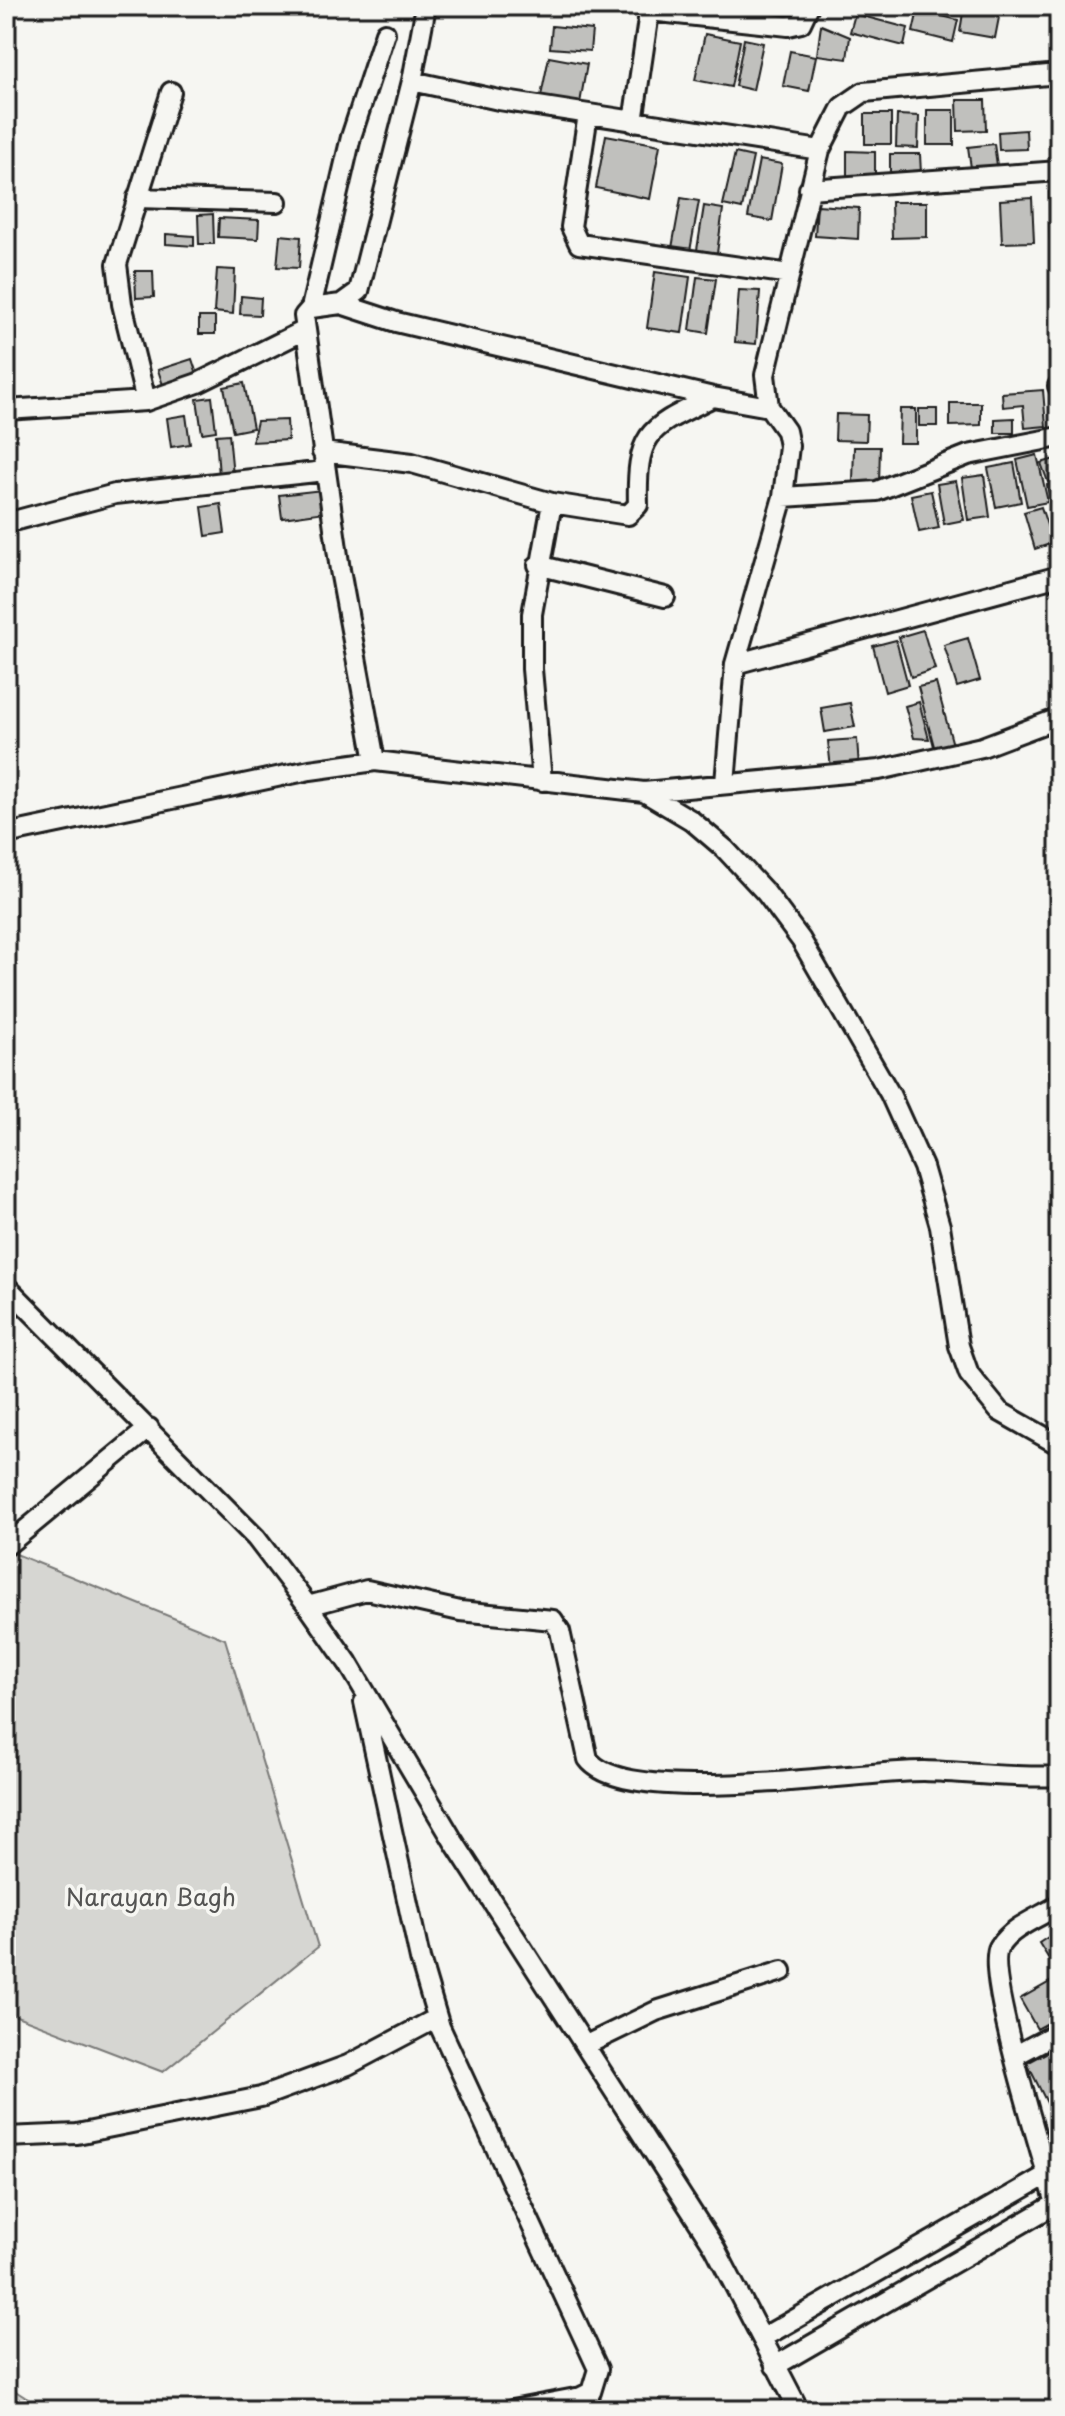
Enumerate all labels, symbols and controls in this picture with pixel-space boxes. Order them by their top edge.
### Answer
park label: Narayan Bagh [66,1878,236,1914]

